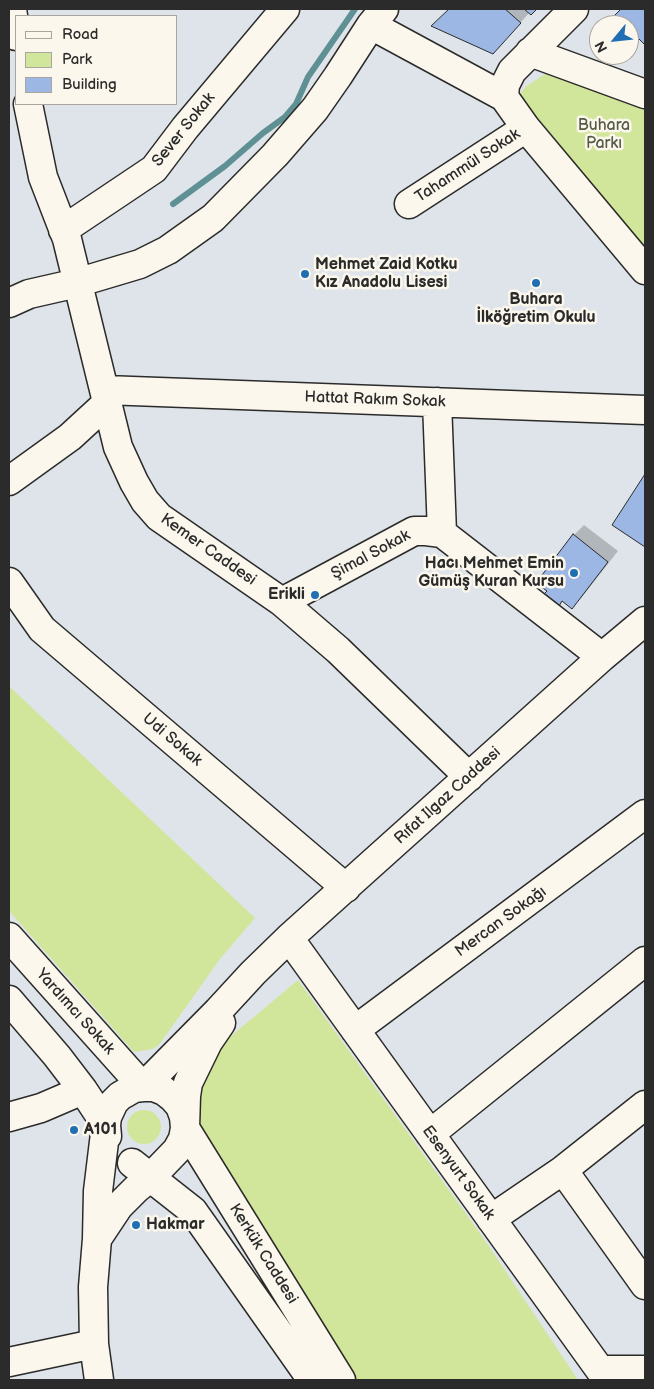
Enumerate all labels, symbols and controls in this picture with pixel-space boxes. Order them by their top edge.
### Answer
legend [15,15,178,105]
north arrow [589,15,639,65]
text: Road [62,25,98,44]
text: N [591,38,611,55]
text: Park [62,50,92,69]
text: Building [62,75,117,94]
street label: Sever Sokak [148,89,220,171]
park label: Buhara Parkı [578,116,630,154]
street label: Tahammül Sokak [412,125,524,207]
place label: Mehmet Zaid Kotku Kız Anadolu Lisesi [315,255,457,293]
marker: Mehmet Zaid Kotku Kız Anadolu Lisesi [299,268,311,280]
marker: Buhara İlköğretim Okulu [530,277,542,289]
place label: Buhara İlköğretim Okulu [476,290,596,328]
street label: Hattat Rakım Sokak [304,388,446,412]
street label: Kemer Caddesi [156,510,260,590]
street label: Şimal Sokak [328,526,414,584]
place label: Hacı Mehmet Emin Gümüş Kuran Kursu [419,554,564,592]
marker: Hacı Mehmet Emin Gümüş Kuran Kursu [568,567,580,579]
place label: Erikli [268,585,305,605]
marker: Erikli [309,589,321,601]
street label: Udi Sokak [138,709,206,771]
street label: Rıfat Ilgaz Caddesi [391,743,505,849]
street label: Mercan Sokağı [452,882,550,962]
street label: Yardımcı Sokak [32,965,118,1059]
place label: A101 [84,1120,117,1140]
street label: Esenyurt Sokak [417,1122,499,1224]
marker: A101 [68,1124,80,1136]
street label: Kerkük Caddesi [225,1200,301,1308]
place label: Hakmar [146,1215,205,1235]
marker: Hakmar [130,1219,142,1231]

